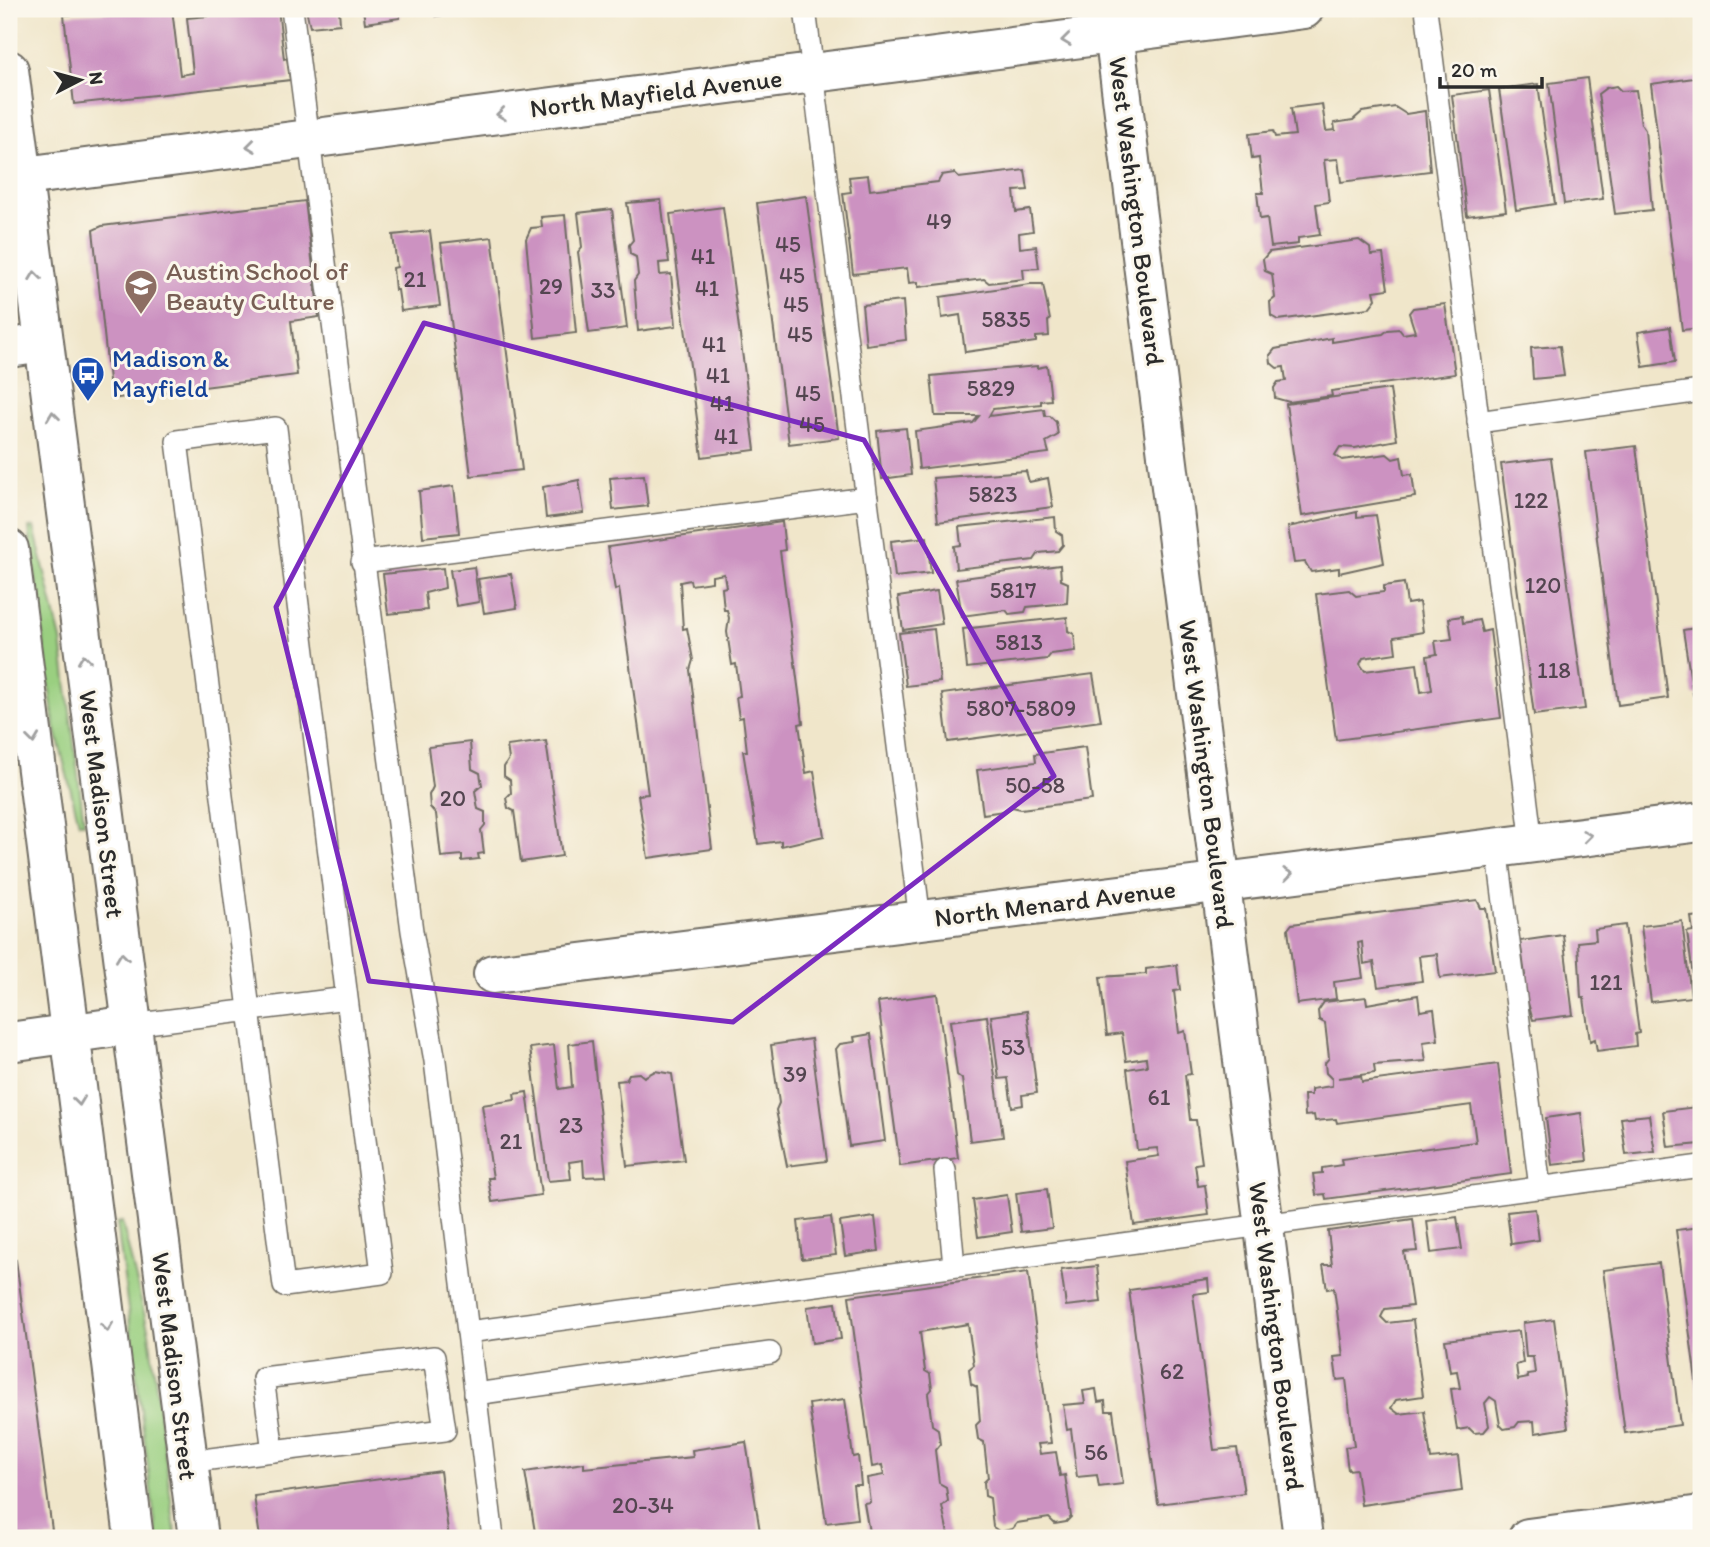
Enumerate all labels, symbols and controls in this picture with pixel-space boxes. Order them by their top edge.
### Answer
one-way arrow [1060,32,1072,47]
north arrow [46,46,116,116]
scale bar [1440,46,1542,90]
street label: West Washington Boulevard [1102,55,1172,367]
text: 20 m [1451,57,1498,82]
street label: North Mayfield Avenue [528,62,784,124]
text: N [84,71,109,86]
one-way arrow [495,106,506,121]
one-way arrow [245,139,257,154]
house number: 49 [926,207,952,235]
house number: 45 [775,230,801,258]
house number: 41 [691,242,716,270]
place label: Austin School of Beauty Culture [166,255,348,317]
house number: 45 [779,261,805,289]
house number: 21 [404,265,427,293]
school or university icon: Austin School of Beauty Culture [122,267,160,316]
one-way arrow [28,270,43,282]
house number: 29 [539,272,563,300]
house number: 41 [695,274,720,302]
house number: 33 [590,276,616,304]
house number: 45 [783,290,809,318]
house number: 5835 [981,305,1031,333]
house number: 45 [787,320,813,348]
house number: 41 [702,330,727,358]
place label: Madison & Mayfield [112,342,229,404]
bus stop icon: Madison & Mayfield [69,354,107,403]
house number: 41 [706,361,731,389]
house number: 5829 [967,374,1015,402]
house number: 45 [795,379,821,407]
house number: 41 [710,389,735,417]
one-way arrow [45,410,60,422]
house number: 45 [799,410,825,438]
house number: 41 [714,422,739,450]
house number: 5823 [968,480,1018,508]
house number: 122 [1514,486,1548,514]
house number: 120 [1525,571,1561,599]
house number: 5817 [990,576,1036,604]
street label: West Washington Boulevard [1172,618,1242,930]
house number: 5813 [995,628,1043,656]
one-way arrow [76,653,91,664]
house number: 118 [1537,656,1571,684]
street label: West Madison Street [72,688,132,920]
house number: 5807-5809 [966,694,1076,722]
one-way arrow [25,733,40,744]
house number: 50-58 [1005,771,1065,799]
house number: 20 [440,784,466,812]
one-way arrow [1581,829,1593,844]
one-way arrow [1283,866,1294,881]
street label: North Menard Avenue [932,872,1178,934]
one-way arrow [114,951,129,963]
house number: 121 [1589,968,1623,996]
house number: 53 [1001,1033,1025,1061]
house number: 39 [783,1060,807,1088]
house number: 61 [1148,1083,1171,1111]
one-way arrow [71,1095,86,1107]
house number: 23 [559,1111,583,1139]
house number: 21 [500,1127,523,1155]
street label: West Washington Boulevard [1242,1180,1312,1492]
street label: West Madison Street [145,1250,205,1482]
one-way arrow [100,1321,115,1333]
house number: 62 [1160,1357,1184,1385]
house number: 56 [1084,1438,1108,1466]
house number: 20-34 [612,1491,674,1519]

